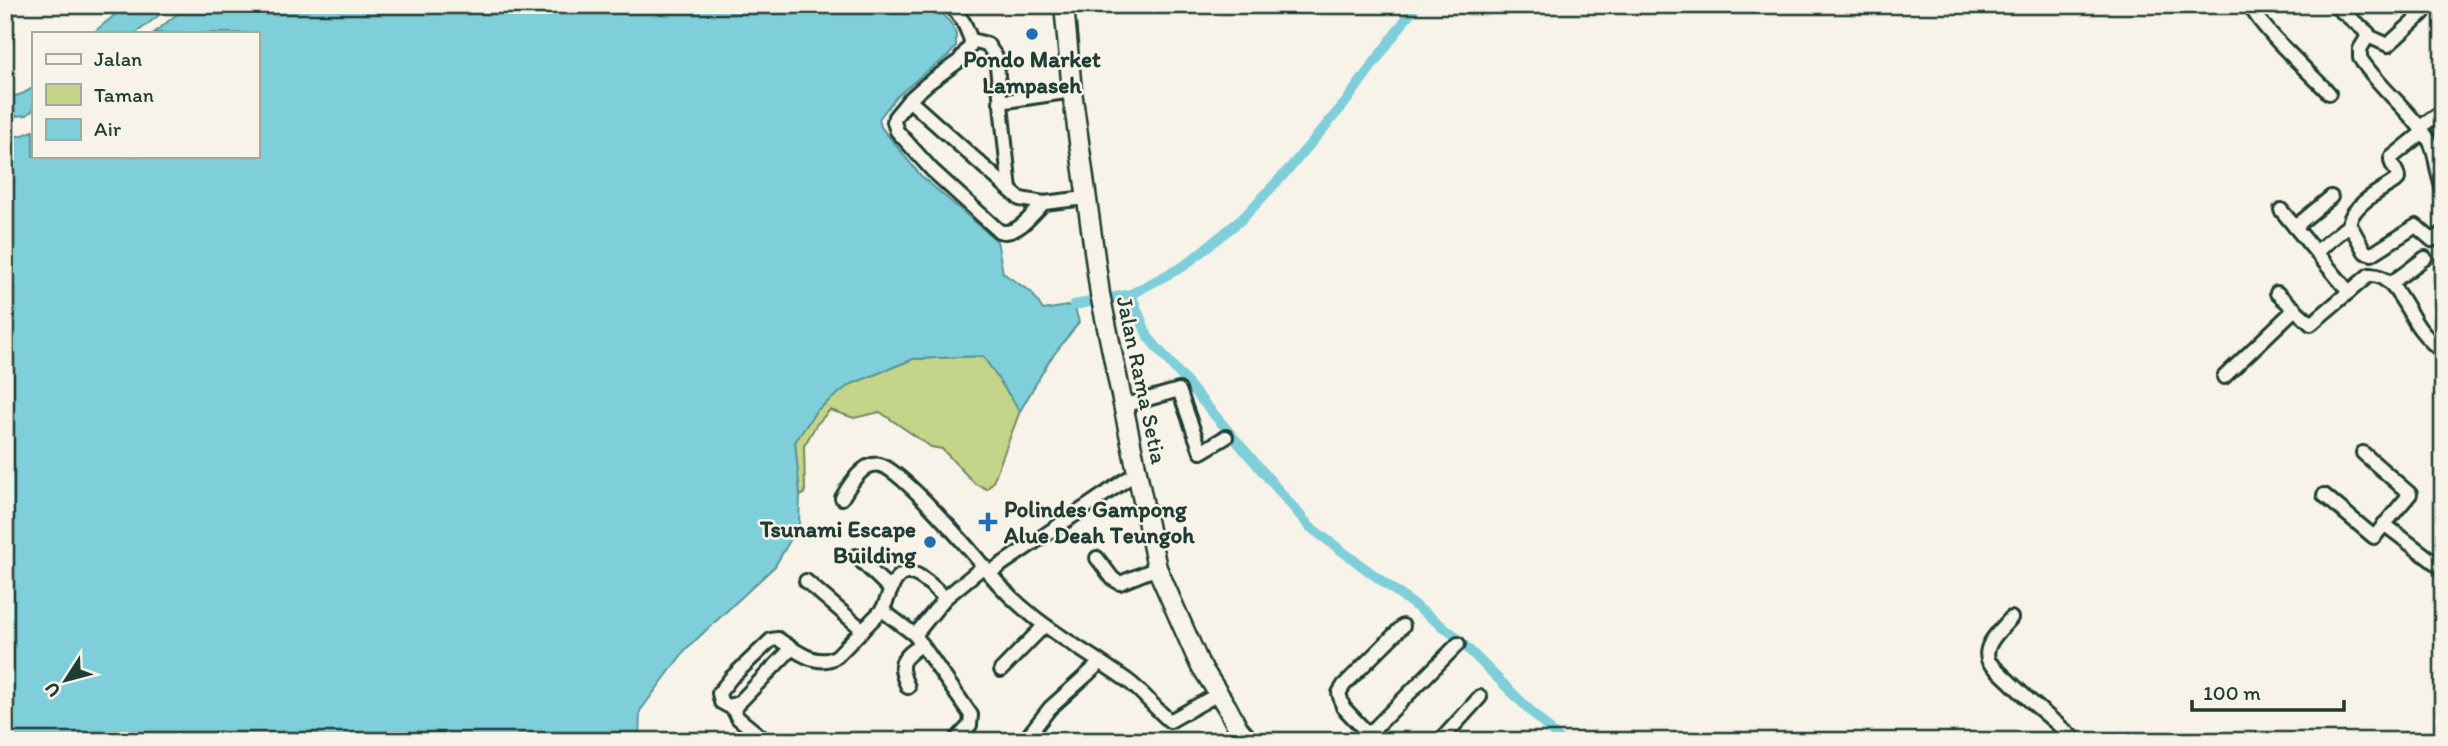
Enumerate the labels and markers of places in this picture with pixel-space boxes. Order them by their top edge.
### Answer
marker: Pondo Market Lampaseh [1024,26,1040,42]
place label: Pondo Market Lampaseh [963,45,1101,99]
place label: Polindes Gampong Alue Deah Teungoh [1003,495,1195,549]
marker: Polindes Gampong Alue Deah Teungoh [978,512,998,532]
place label: Tsunami Escape Building [759,515,917,569]
marker: Tsunami Escape Building [922,534,938,550]

